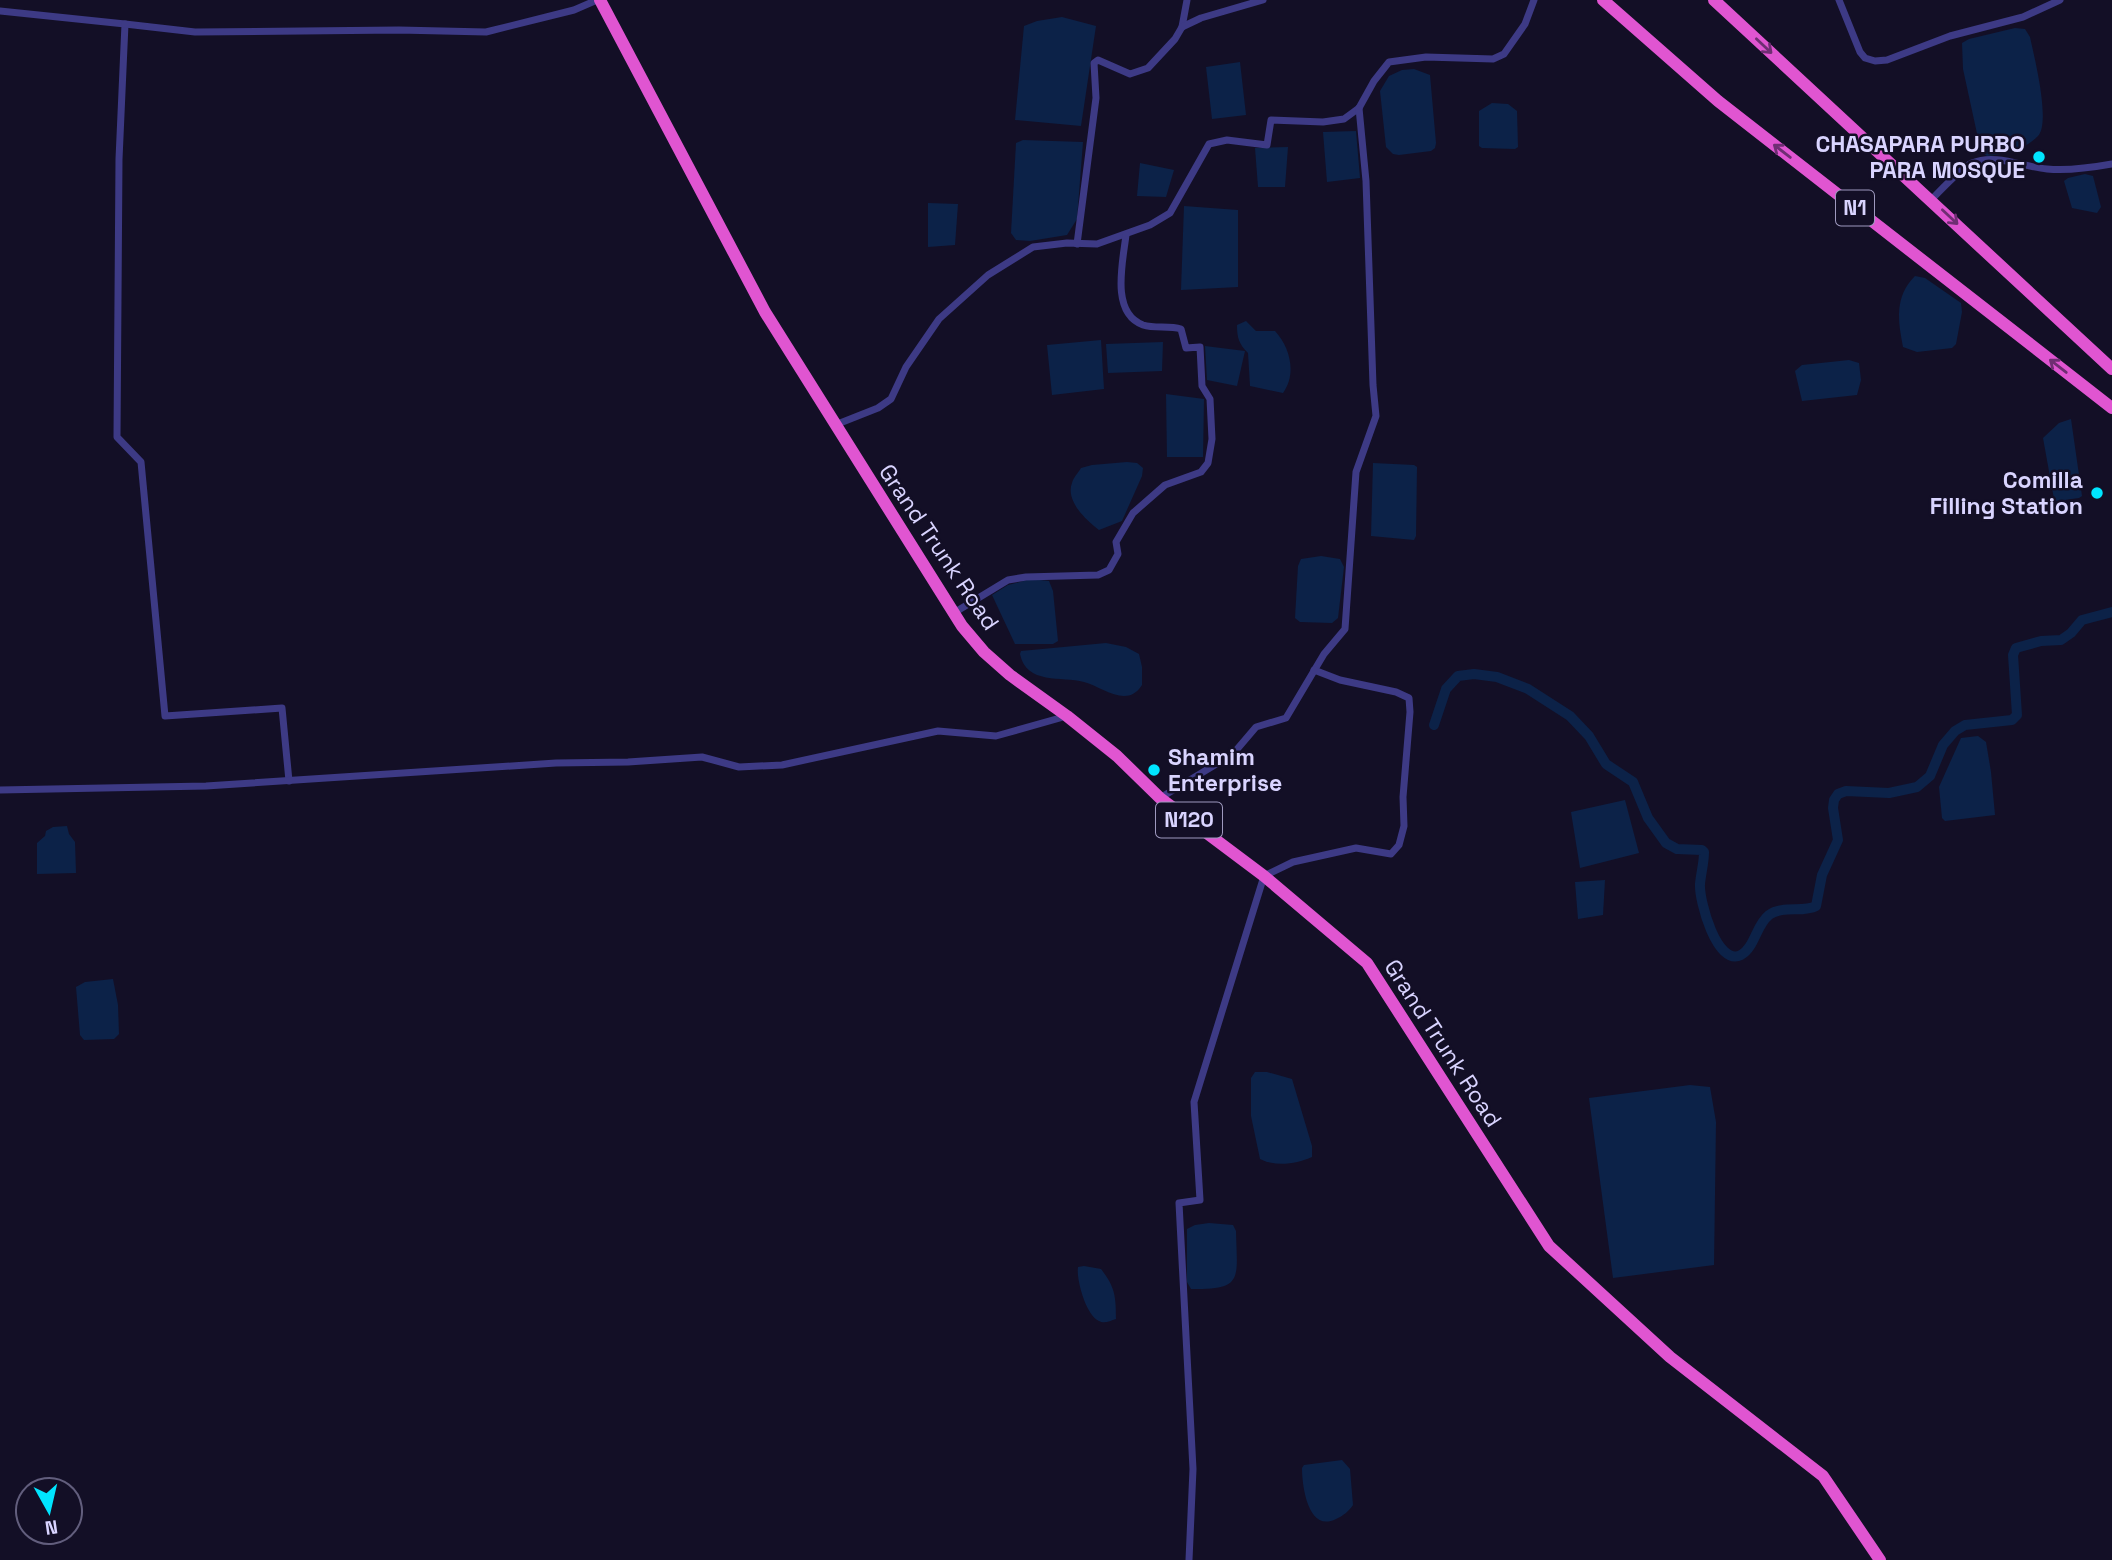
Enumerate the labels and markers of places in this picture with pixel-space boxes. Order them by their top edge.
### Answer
place label: CHASAPARA PURBO PARA MOSQUE [1815,129,2025,185]
marker: CHASAPARA PURBO PARA MOSQUE [2031,149,2047,165]
place label: Comilla Filling Station [1930,465,2083,521]
marker: Comilla Filling Station [2089,485,2105,501]
place label: Shamim Enterprise [1168,742,1282,798]
marker: Shamim Enterprise [1146,762,1162,778]

